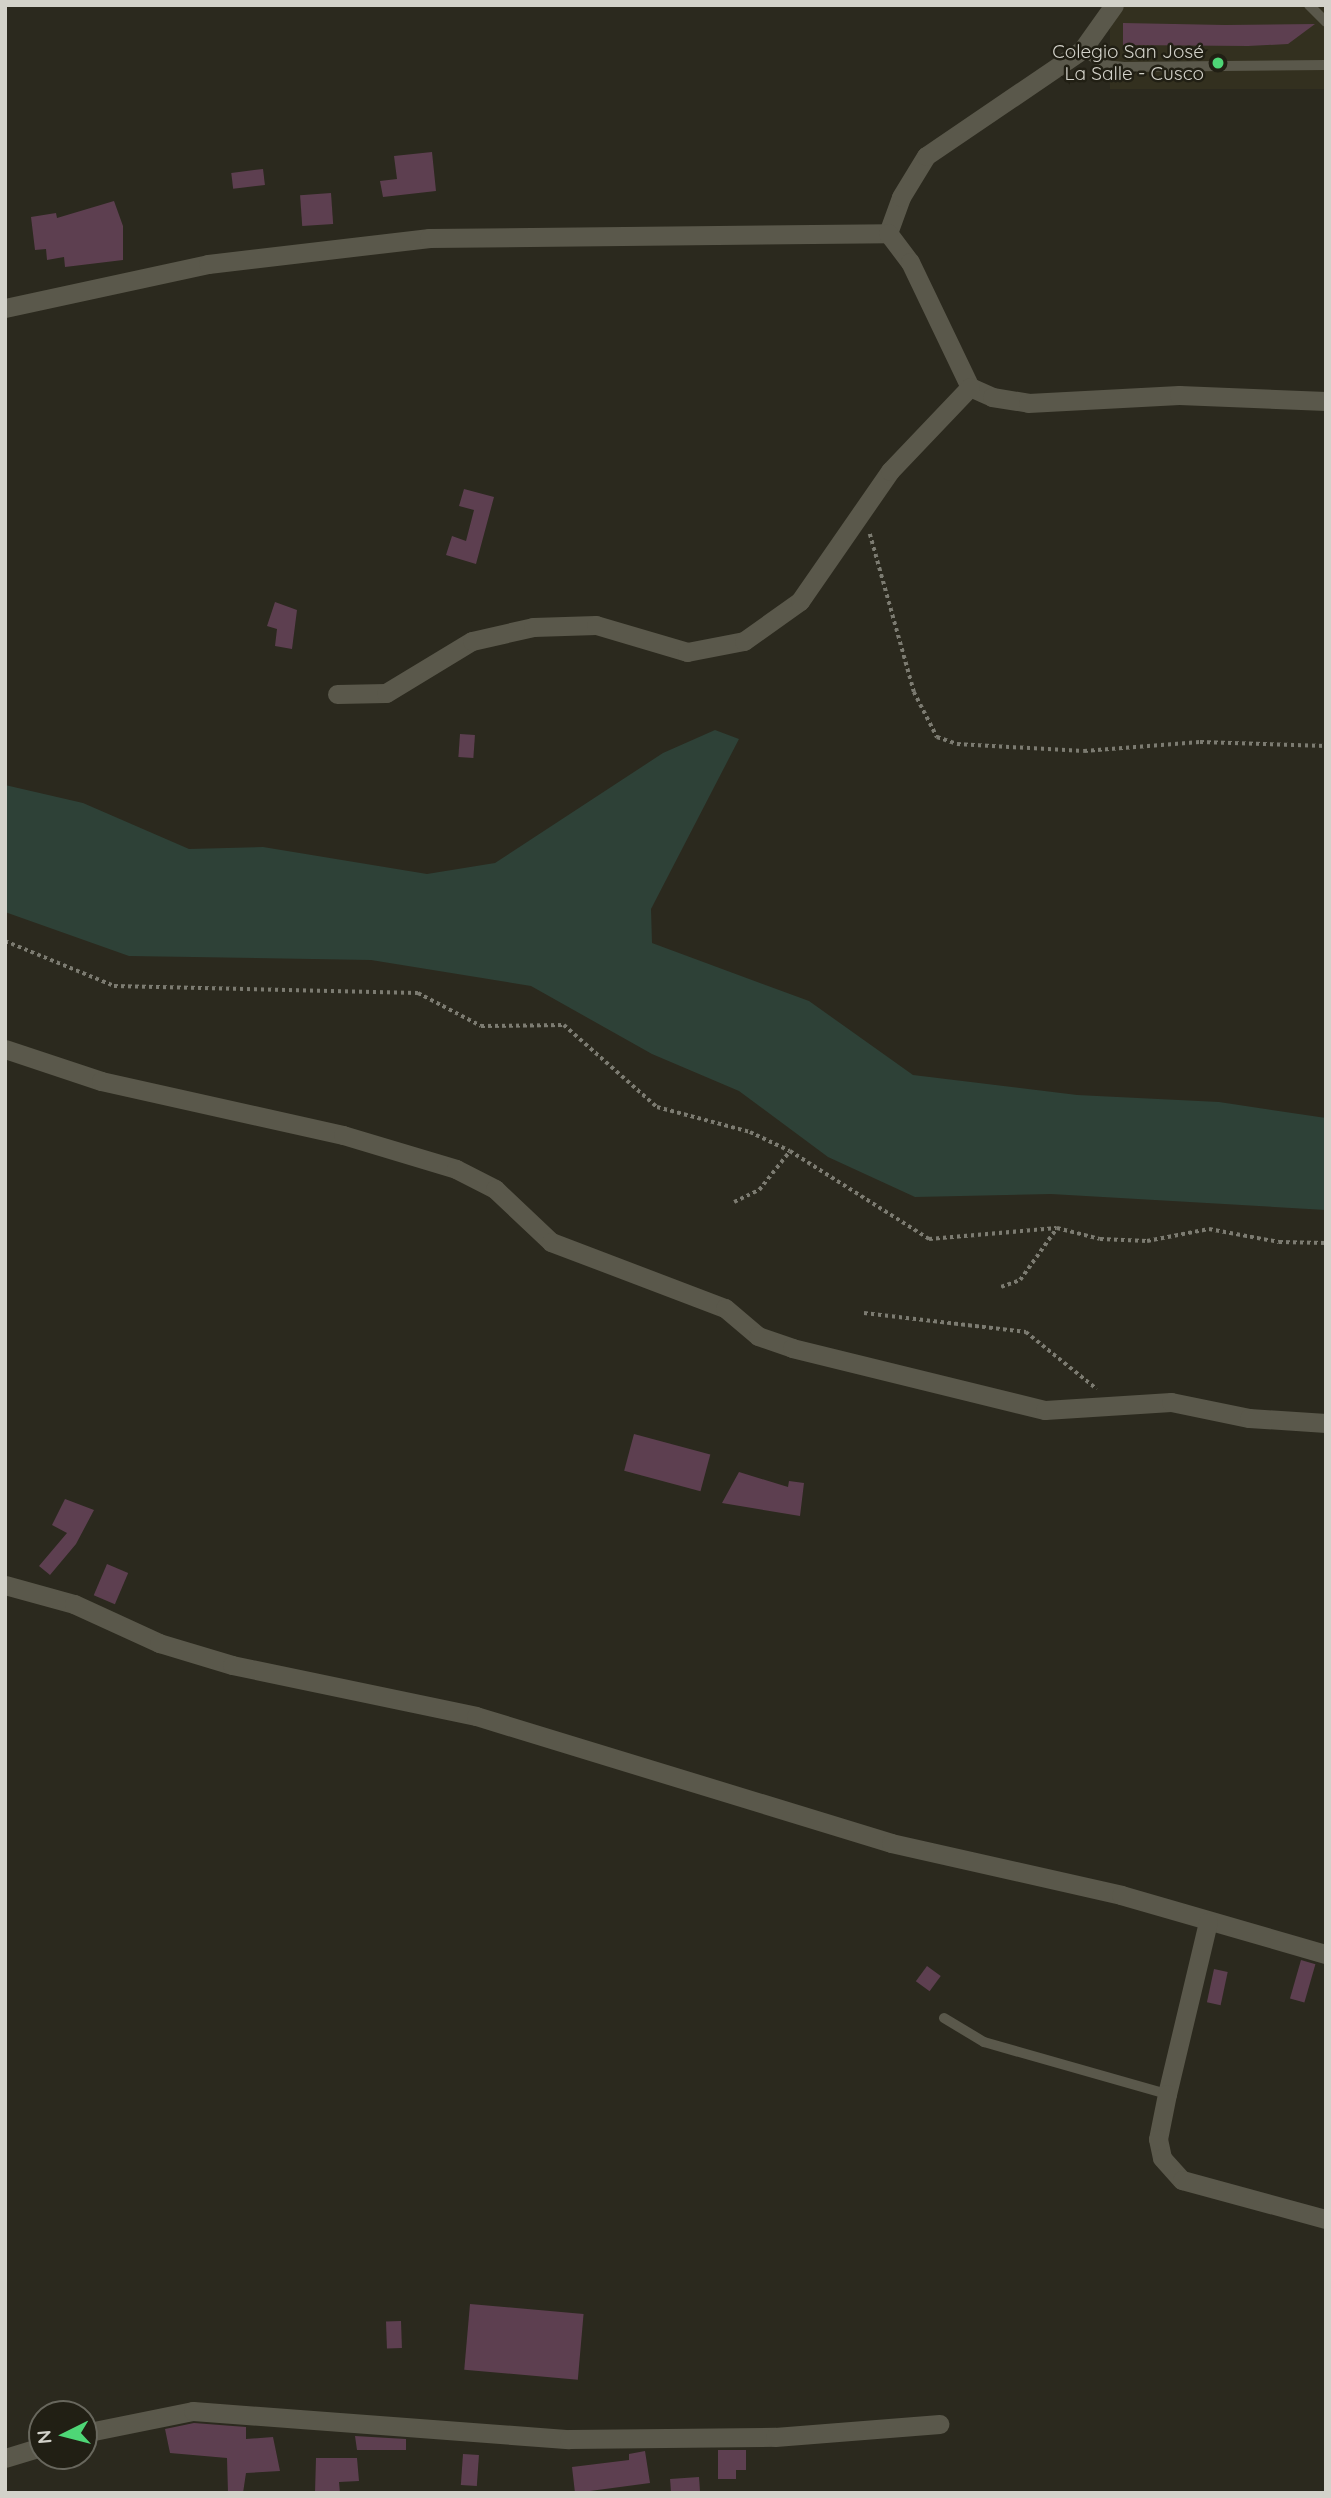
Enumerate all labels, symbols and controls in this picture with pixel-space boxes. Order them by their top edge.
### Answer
place label: Colegio San José La Salle - Cusco [1052,41,1204,85]
marker: Colegio San José La Salle - Cusco [1210,55,1226,71]
north arrow [28,2400,98,2470]
text: N [31,2429,57,2445]

